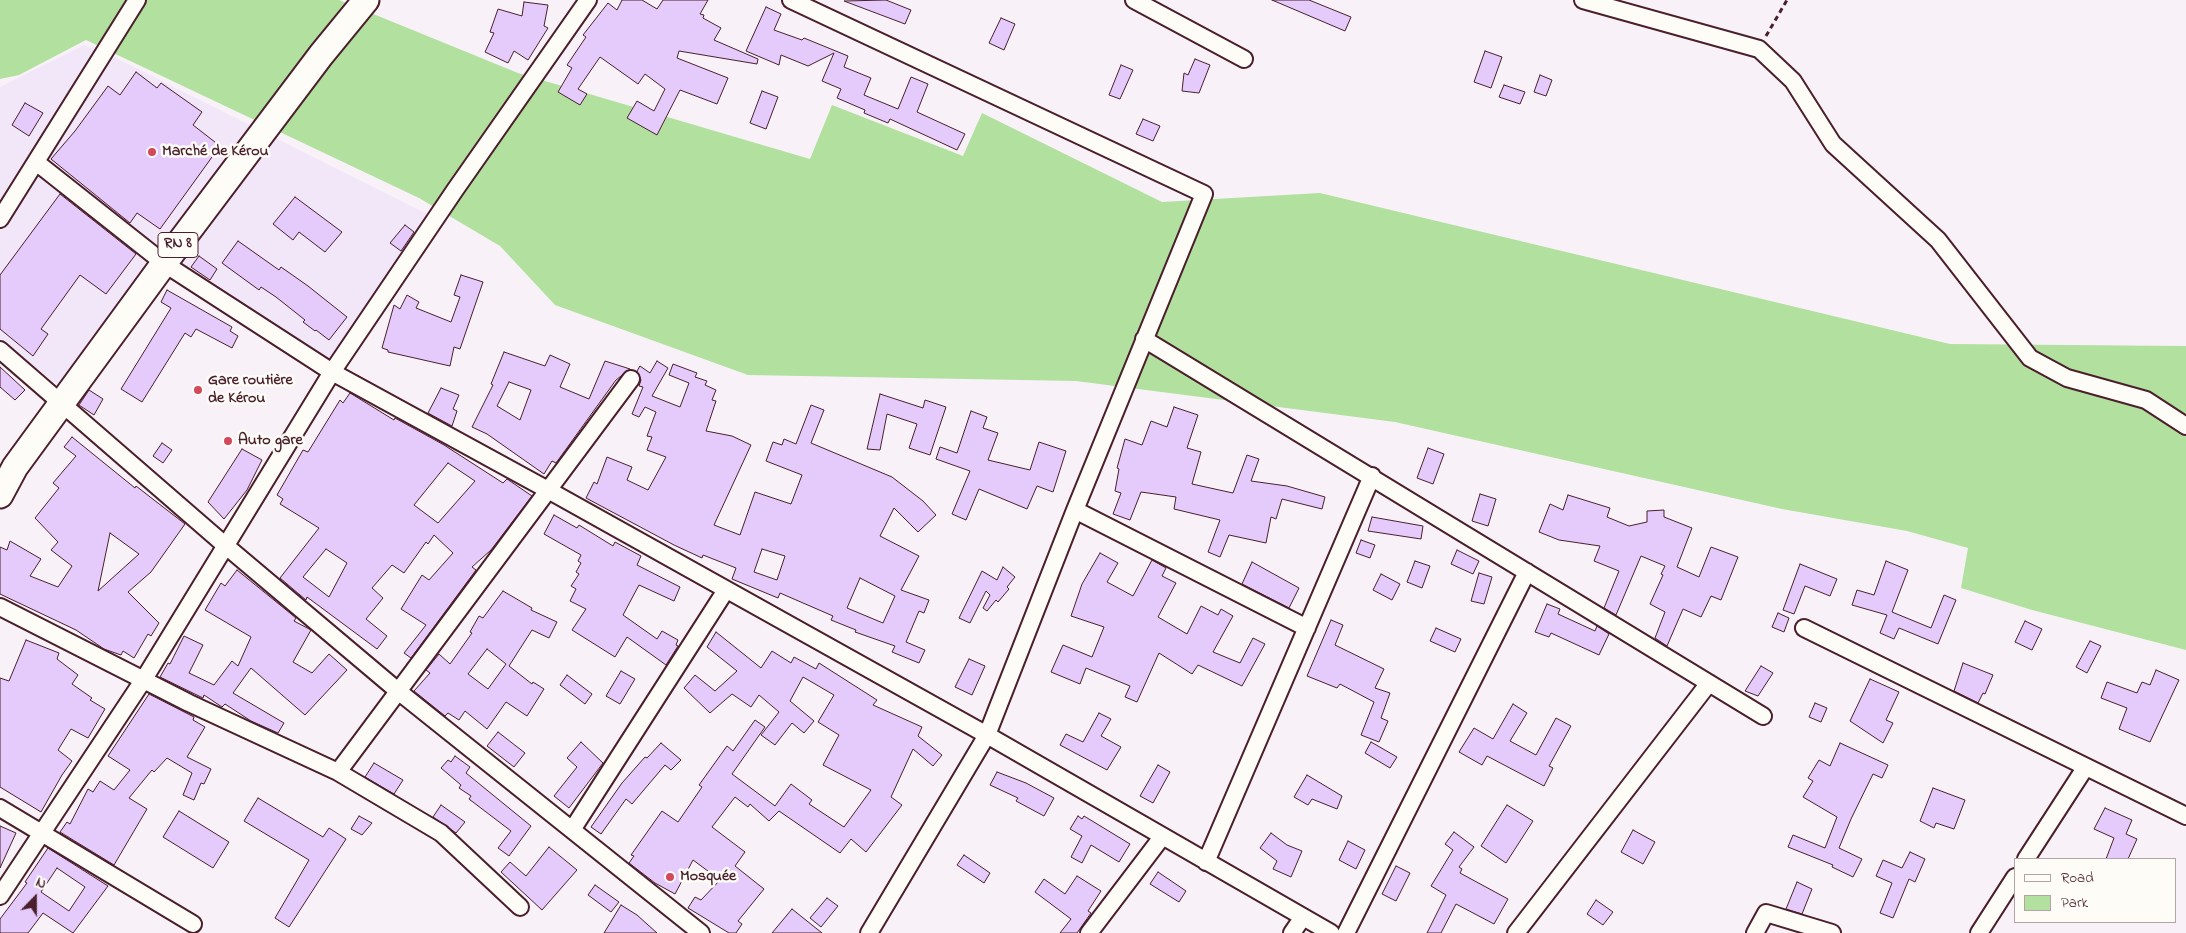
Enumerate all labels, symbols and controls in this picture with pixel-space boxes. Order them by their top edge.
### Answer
place label: Marché de Kérou [162,142,269,162]
marker: Marché de Kérou [146,146,158,158]
road number: RN 8 [158,232,198,258]
place label: Gare routière de Kérou [208,371,293,409]
marker: Gare routière de Kérou [192,384,204,396]
place label: Auto gare [238,431,303,451]
marker: Auto gare [222,435,234,447]
legend [2014,858,2176,923]
place label: Mosquée [680,867,736,887]
text: Road [2061,867,2094,889]
marker: Mosquée [664,871,676,883]
text: N [32,872,49,895]
north arrow [10,873,60,923]
text: Park [2061,892,2088,914]

